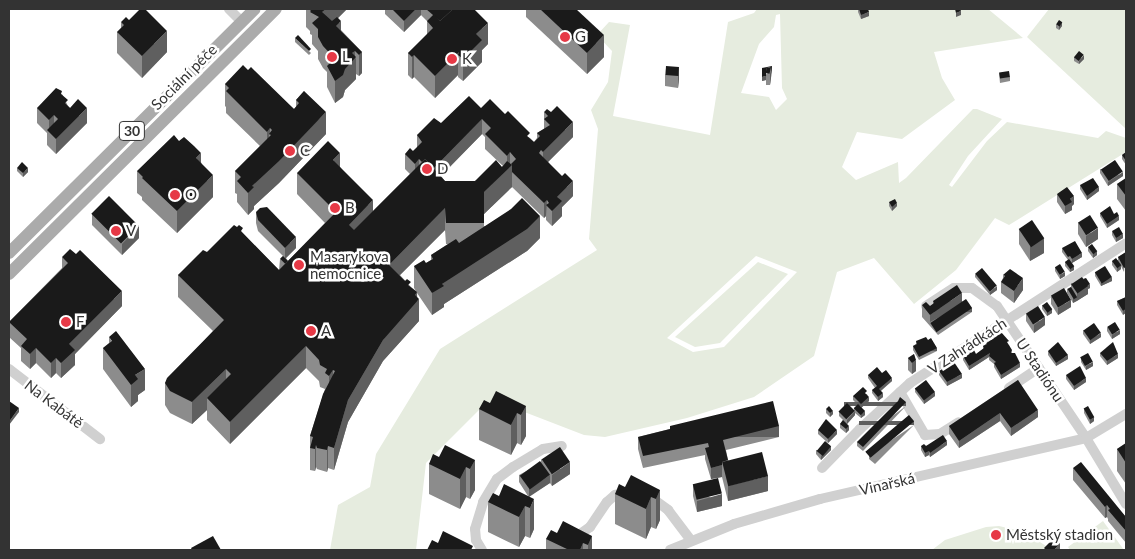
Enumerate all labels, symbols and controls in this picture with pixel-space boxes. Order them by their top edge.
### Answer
place label: G [575,28,586,46]
marker: G [559,31,571,43]
street label: Sociální péče [147,40,221,114]
place label: L [342,48,350,66]
place label: K [462,50,472,68]
marker: L [326,51,338,63]
marker: K [446,53,458,65]
road number: 30 [118,120,146,142]
place label: C [300,142,310,160]
marker: C [284,145,296,157]
place label: D [437,160,448,178]
marker: D [421,163,433,175]
place label: O [185,186,197,204]
marker: O [169,189,181,201]
place label: B [345,199,355,217]
marker: B [329,202,341,214]
place label: V [126,222,136,240]
marker: V [110,225,122,237]
place label: Masarykova nemocnice [310,247,389,282]
marker: Masarykova nemocnice [292,258,306,272]
place label: F [76,313,84,331]
street label: V Zahrádkách [924,314,1010,378]
marker: F [60,316,72,328]
place label: A [321,322,331,340]
marker: A [305,325,317,337]
street label: U Stadiónu [1012,335,1068,405]
street label: Na Kabátě [21,376,87,432]
street label: Vinařská [857,469,917,499]
place label: Městský stadion [1006,526,1113,544]
marker: Městský stadion [990,529,1002,541]

